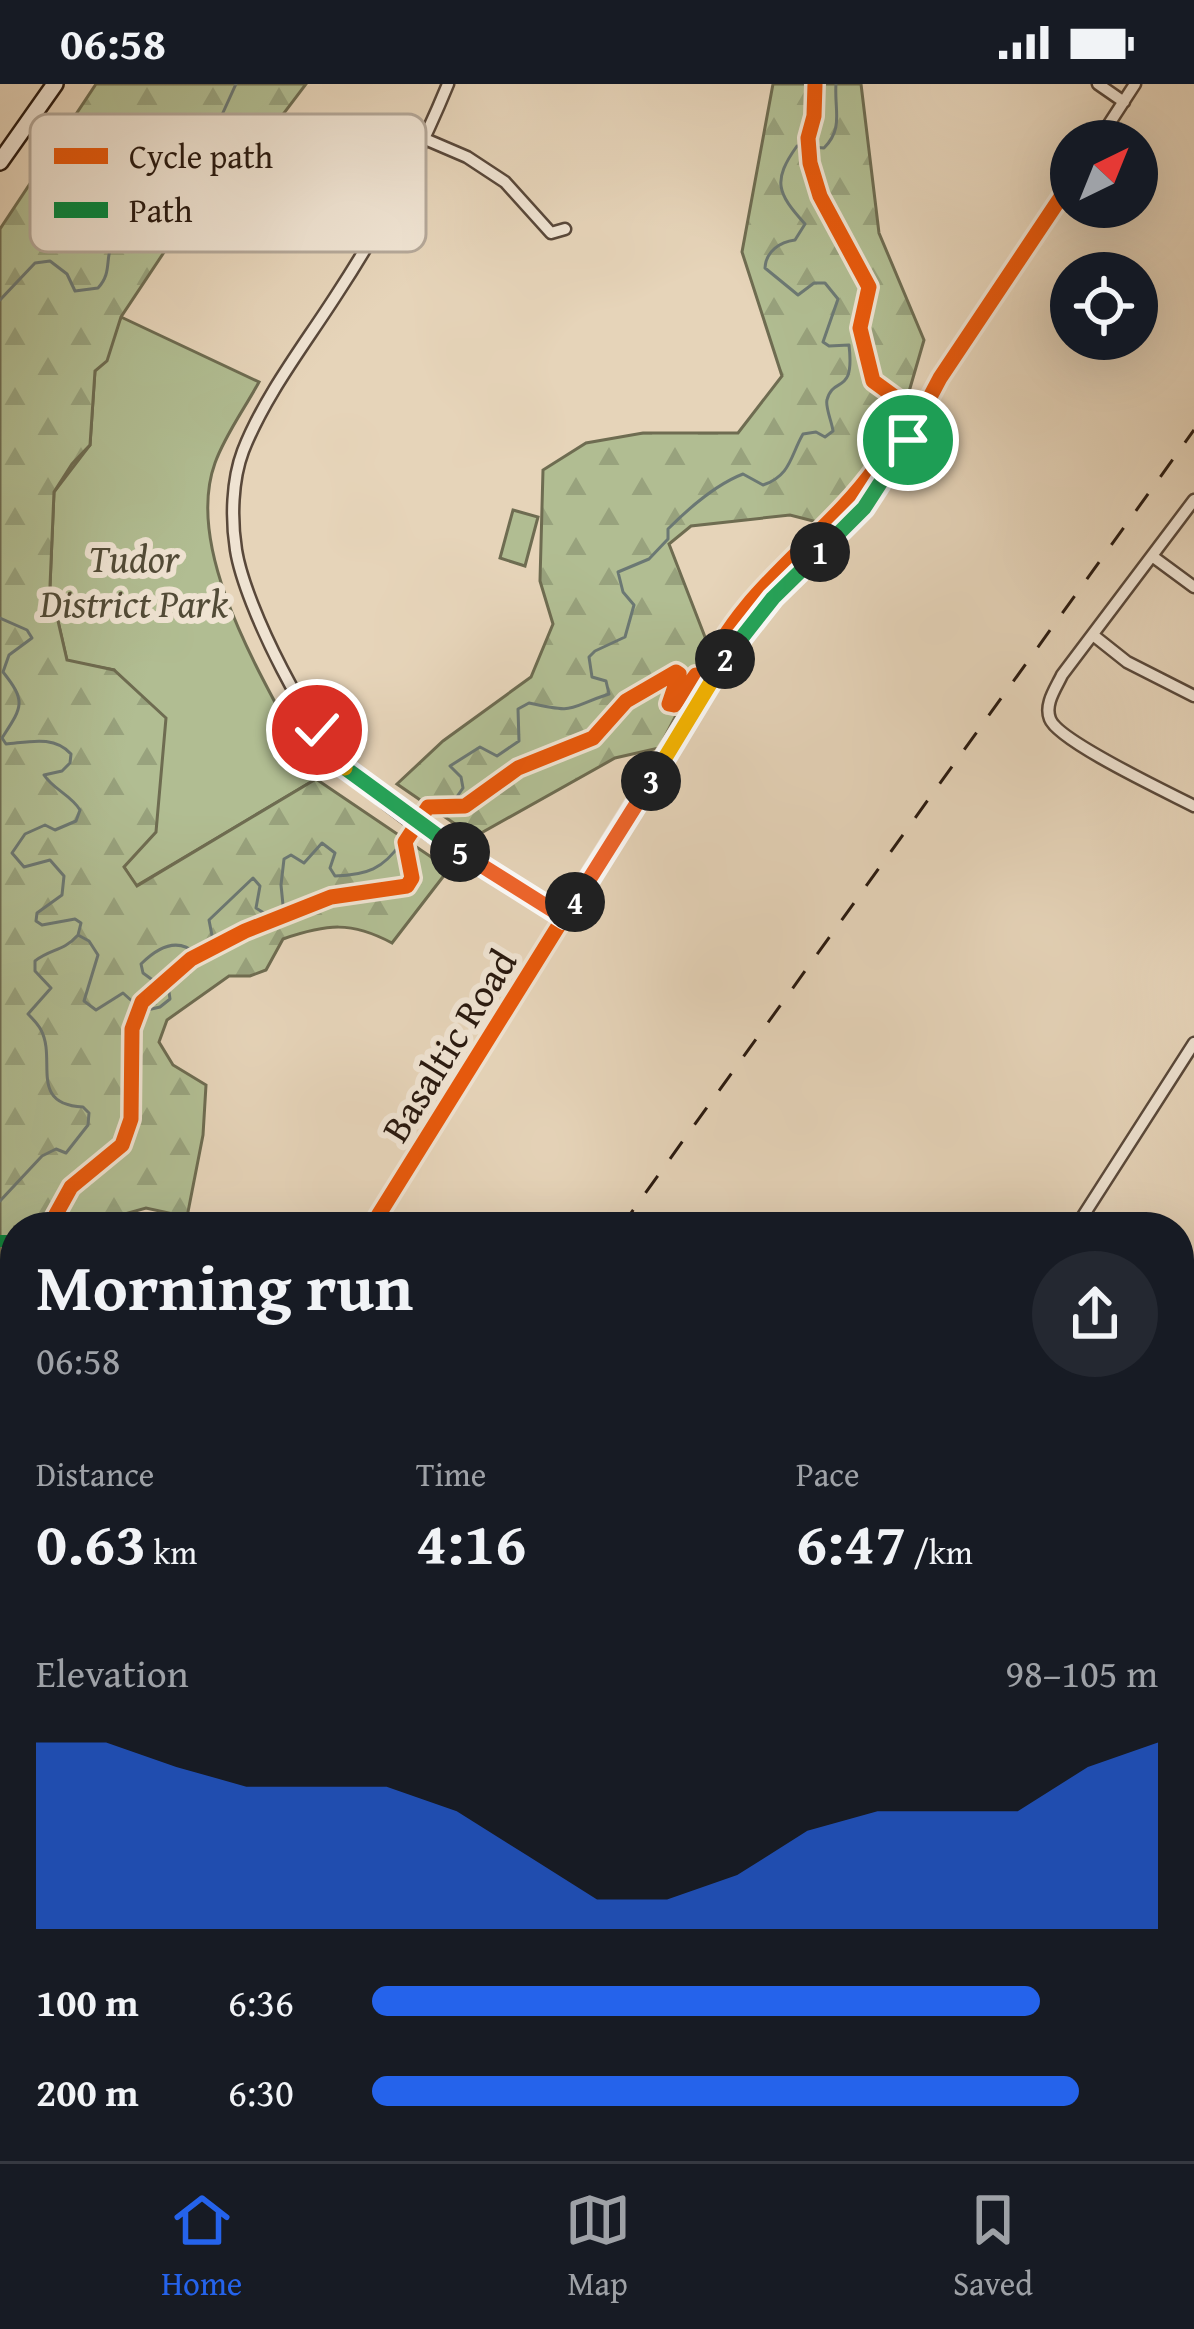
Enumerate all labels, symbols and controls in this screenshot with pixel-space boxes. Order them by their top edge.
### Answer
text: 06:58 [60,10,166,75]
legend [30,114,426,252]
north arrow [1050,120,1158,228]
map controls [1050,120,1158,360]
text: Cycle path [129,132,274,180]
text: Path [129,186,193,234]
button: locate [1050,252,1158,360]
pin [857,389,959,491]
icon: arrive [875,407,941,473]
pin: 1 [790,522,850,582]
text: 1 [811,528,829,576]
park label: Tudor District Park [39,529,228,631]
pin: 2 [695,629,755,689]
text: 2 [716,635,734,683]
pin [266,679,368,781]
icon: check [284,697,350,763]
pin: 3 [621,751,681,811]
text: 3 [642,757,660,805]
pin: 5 [430,822,490,882]
text: 5 [451,828,469,876]
pin: 4 [545,872,605,932]
text: 4 [566,878,584,926]
street label: Basaltic Road [366,937,530,1152]
text: Morning run [36,1237,413,1334]
button: share [1032,1251,1158,1377]
text: 06:58 [36,1331,121,1388]
text: Distance [36,1450,154,1498]
text: Time [416,1450,486,1498]
text: Pace [796,1450,859,1498]
text: 0.63 [36,1498,146,1586]
text: 4:16 [416,1498,526,1586]
text: 6:47 [796,1498,906,1586]
text: km [146,1528,197,1576]
text: /km [906,1528,973,1576]
text: Elevation [36,1644,189,1701]
text: 98–105 m [1005,1644,1158,1701]
text: 100 m [36,1973,139,2030]
text: 6:36 [228,1973,294,2030]
text: 200 m [36,2063,139,2120]
text: 6:30 [228,2063,294,2120]
tab: Home [161,2187,242,2307]
tab: Map [565,2187,631,2307]
tab: Saved [953,2187,1033,2307]

